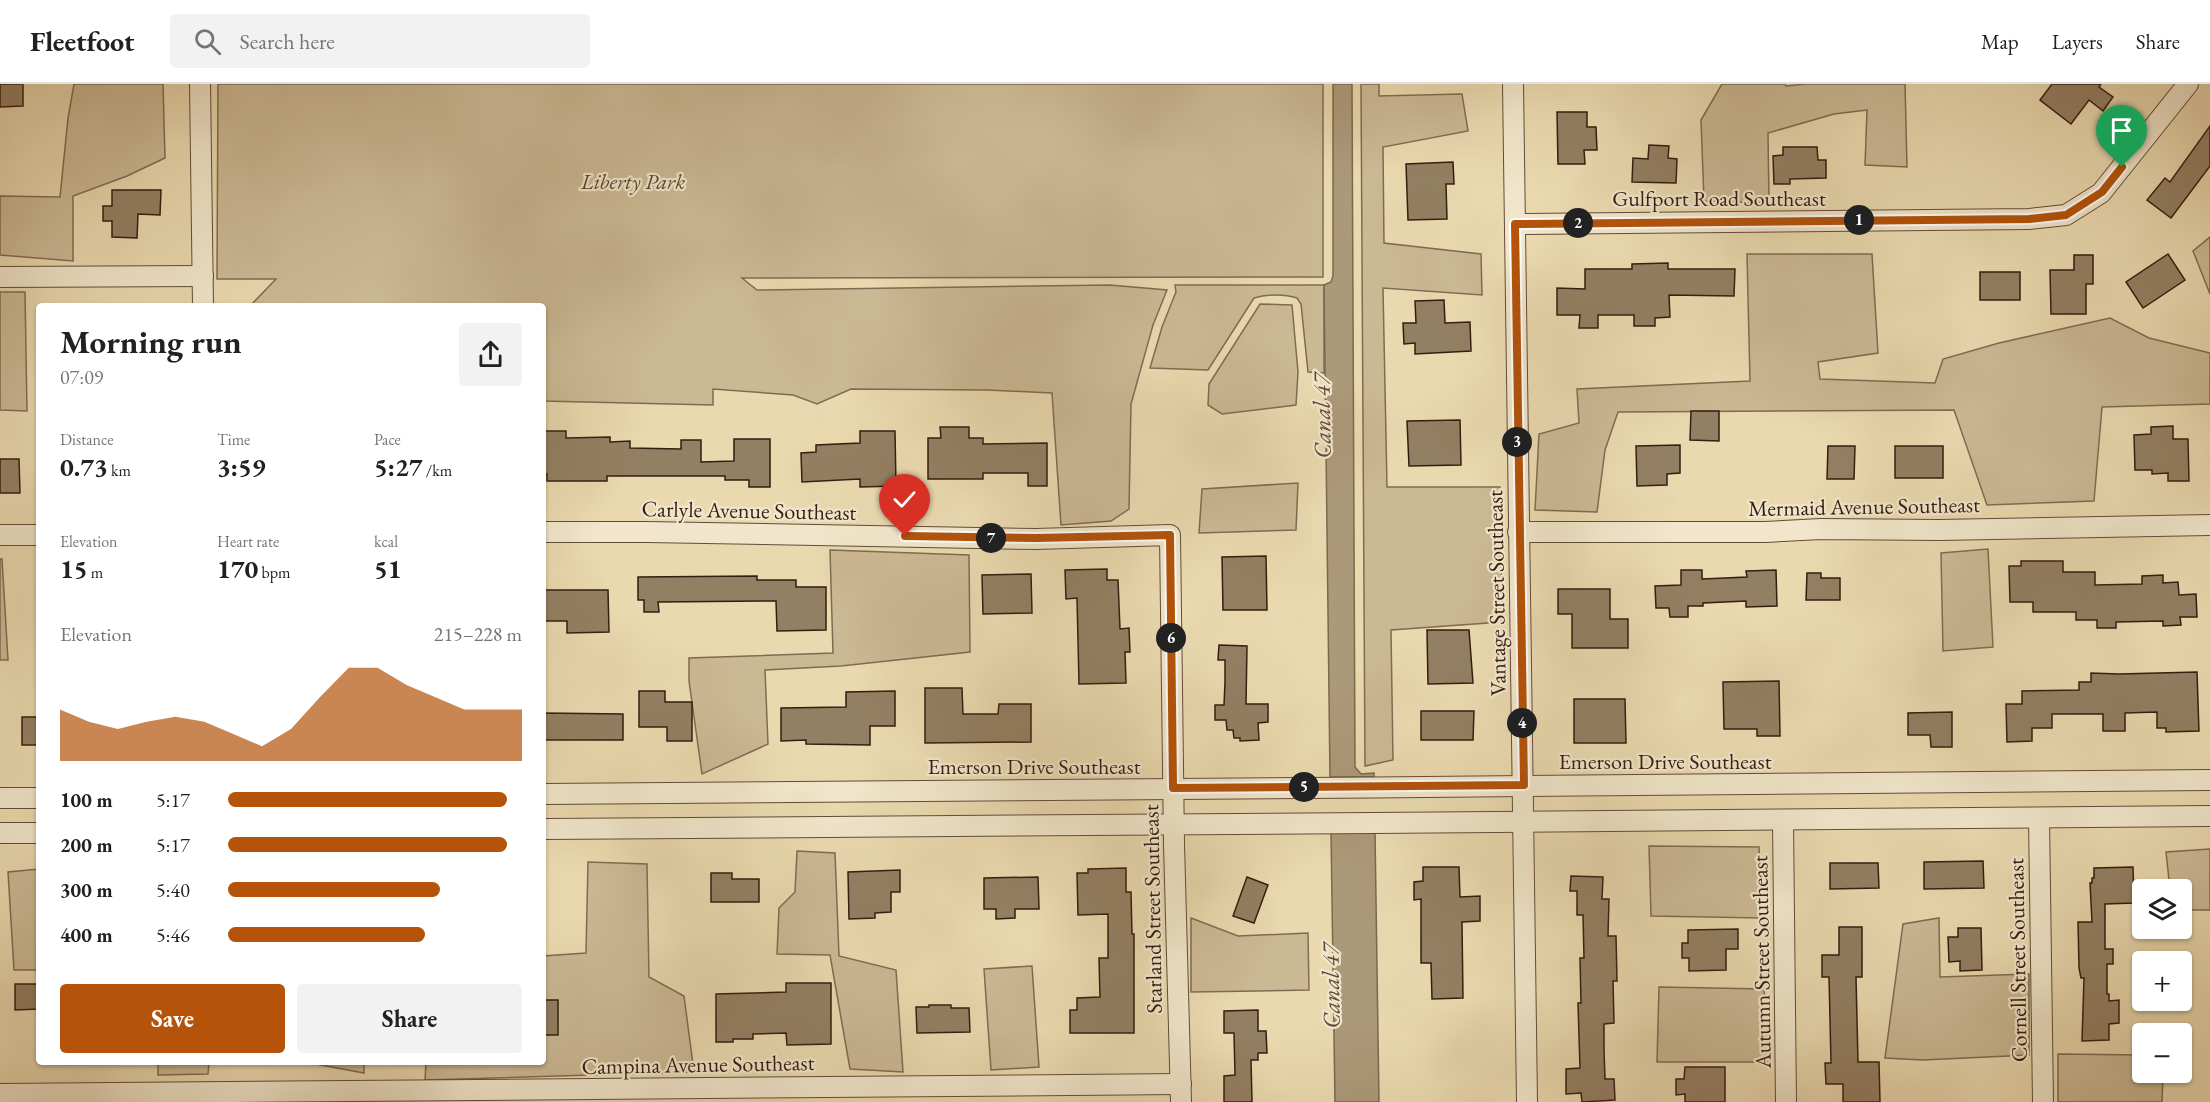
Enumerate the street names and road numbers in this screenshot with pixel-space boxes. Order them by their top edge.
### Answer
street label: Gulfport Road Southeast [1612,184,1826,213]
street label: Vantage Street Southeast [1480,490,1513,696]
street label: Mermaid Avenue Southeast [1748,490,1980,523]
street label: Carlyle Avenue Southeast [641,494,857,527]
street label: Emerson Drive Southeast [1558,747,1772,776]
street label: Emerson Drive Southeast [927,752,1141,781]
street label: Starland Street Southeast [1136,804,1169,1014]
street label: Autumn Street Southeast [1745,855,1778,1070]
street label: Cornell Street Southeast [2001,858,2034,1062]
street label: Campina Avenue Southeast [581,1048,815,1081]

